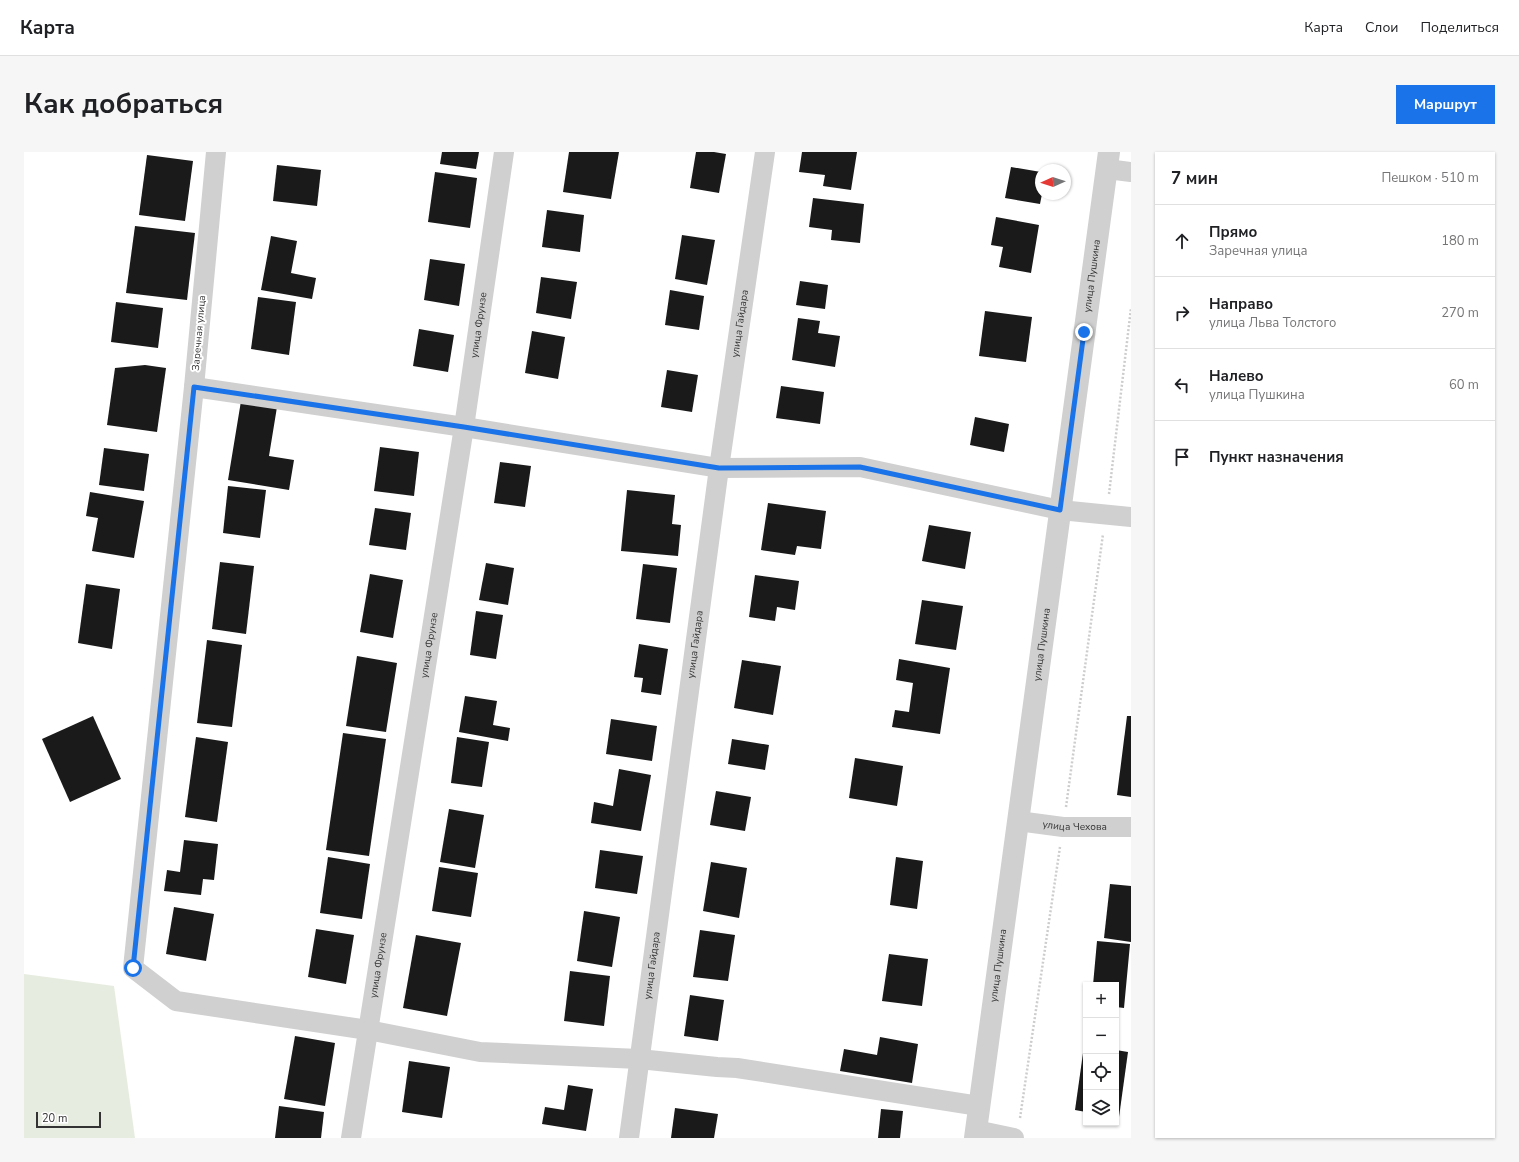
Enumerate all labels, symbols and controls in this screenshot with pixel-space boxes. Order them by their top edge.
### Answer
text: Карта [20,15,75,41]
text: Карта [1304,18,1343,37]
text: Слои [1365,18,1399,37]
text: Поделиться [1421,18,1499,37]
text: Как добраться [24,85,223,123]
button: Маршрут [1396,85,1495,124]
north arrow [1035,164,1071,200]
text: 7 мин [1171,167,1218,190]
text: Пешком · 510 m [1381,169,1479,187]
text: Прямо [1209,222,1257,242]
icon: ahead [1171,230,1193,252]
text: 180 m [1441,232,1479,250]
street label: улица Пушкина [1080,238,1104,313]
text: Заречная улица [1209,242,1308,260]
street label: улица Гайдара [728,289,752,358]
street label: улица Фрунзе [467,291,491,359]
text: Направо [1209,294,1273,314]
street label: Заречная улица [189,295,209,371]
icon: right [1171,302,1193,324]
text: 270 m [1441,304,1479,322]
text: улица Льва Толстого [1209,314,1336,332]
route end [1075,323,1093,341]
text: Налево [1209,366,1264,386]
icon: left [1171,374,1193,396]
text: 60 m [1449,376,1479,394]
text: улица Пушкина [1209,386,1305,404]
icon: arrive [1171,446,1193,468]
text: Пункт назначения [1209,447,1344,467]
street label: улица Пушкина [1030,607,1054,682]
street label: улица Гайдара [684,610,707,679]
street label: улица Фрунзе [417,611,441,679]
street label: улица Чехова [1042,817,1107,834]
street label: улица Пушкина [987,928,1010,1003]
street label: улица Фрунзе [366,931,391,999]
street label: улица Гайдара [641,931,664,1000]
route start [124,959,142,977]
map controls [1083,982,1119,1126]
button: + [1083,982,1119,1018]
button: − [1083,1018,1119,1054]
button: locate [1083,1054,1119,1090]
button: layers [1083,1090,1119,1126]
scale bar [36,1110,101,1129]
text: 20 m [42,1111,67,1126]

